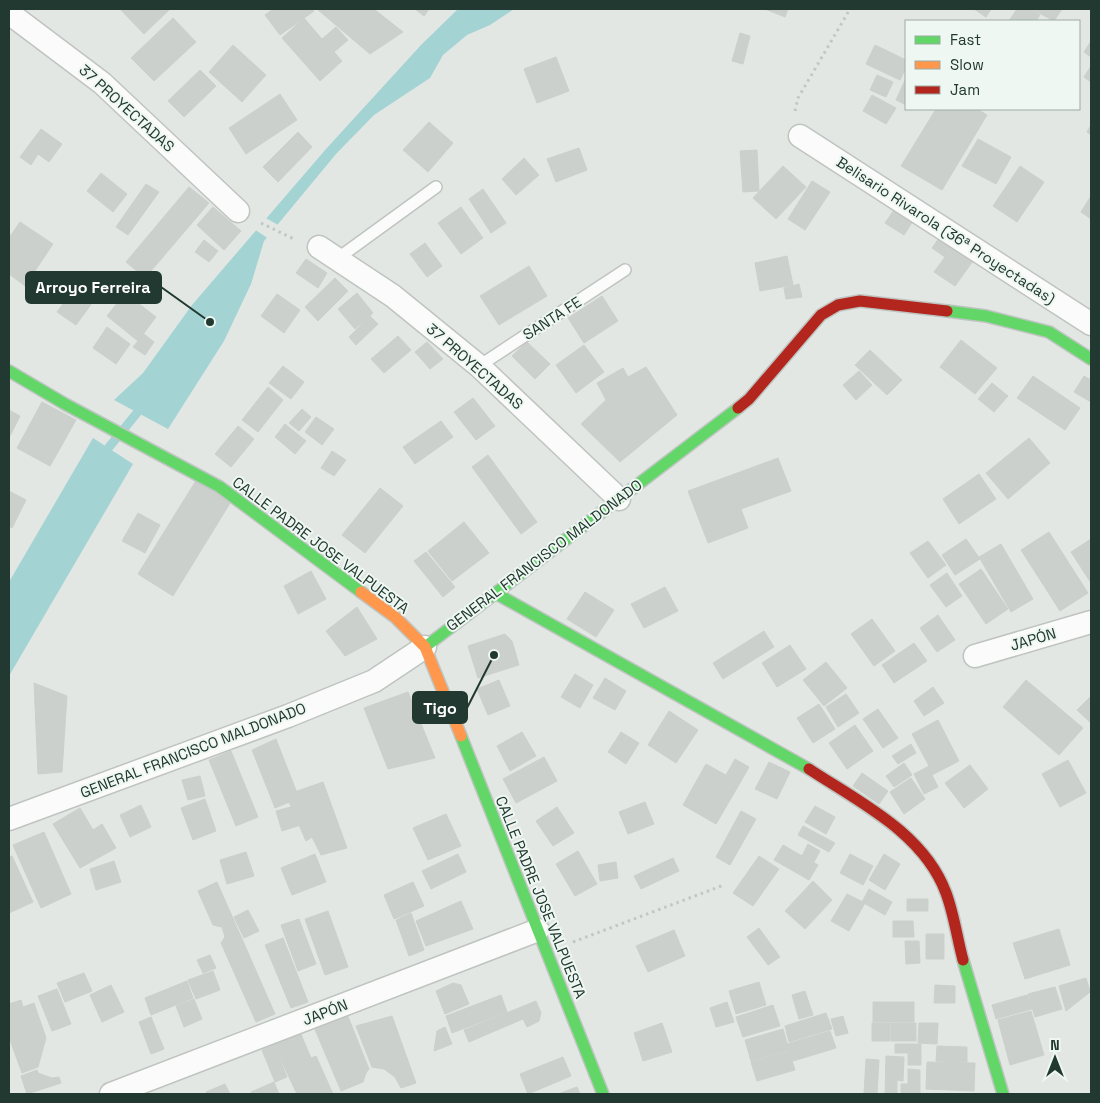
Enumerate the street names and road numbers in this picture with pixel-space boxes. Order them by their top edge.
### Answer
street label: 37 PROYECTADAS [75,60,179,156]
street label: Belisario Rivarola (36ª Proyectadas) [833,152,1059,309]
street label: SANTA FE [519,292,585,344]
street label: 37 PROYECTADAS [423,319,527,413]
street label: CALLE PADRE JOSE VALPUESTA [229,472,414,618]
street label: GENERAL FRANCISCO MALDONADO [442,475,646,635]
street label: JAPÓN [1008,623,1058,655]
street label: GENERAL FRANCISCO MALDONADO [77,698,309,802]
street label: CALLE PADRE JOSE VALPUESTA [492,793,591,1001]
street label: JAPÓN [300,995,350,1029]

